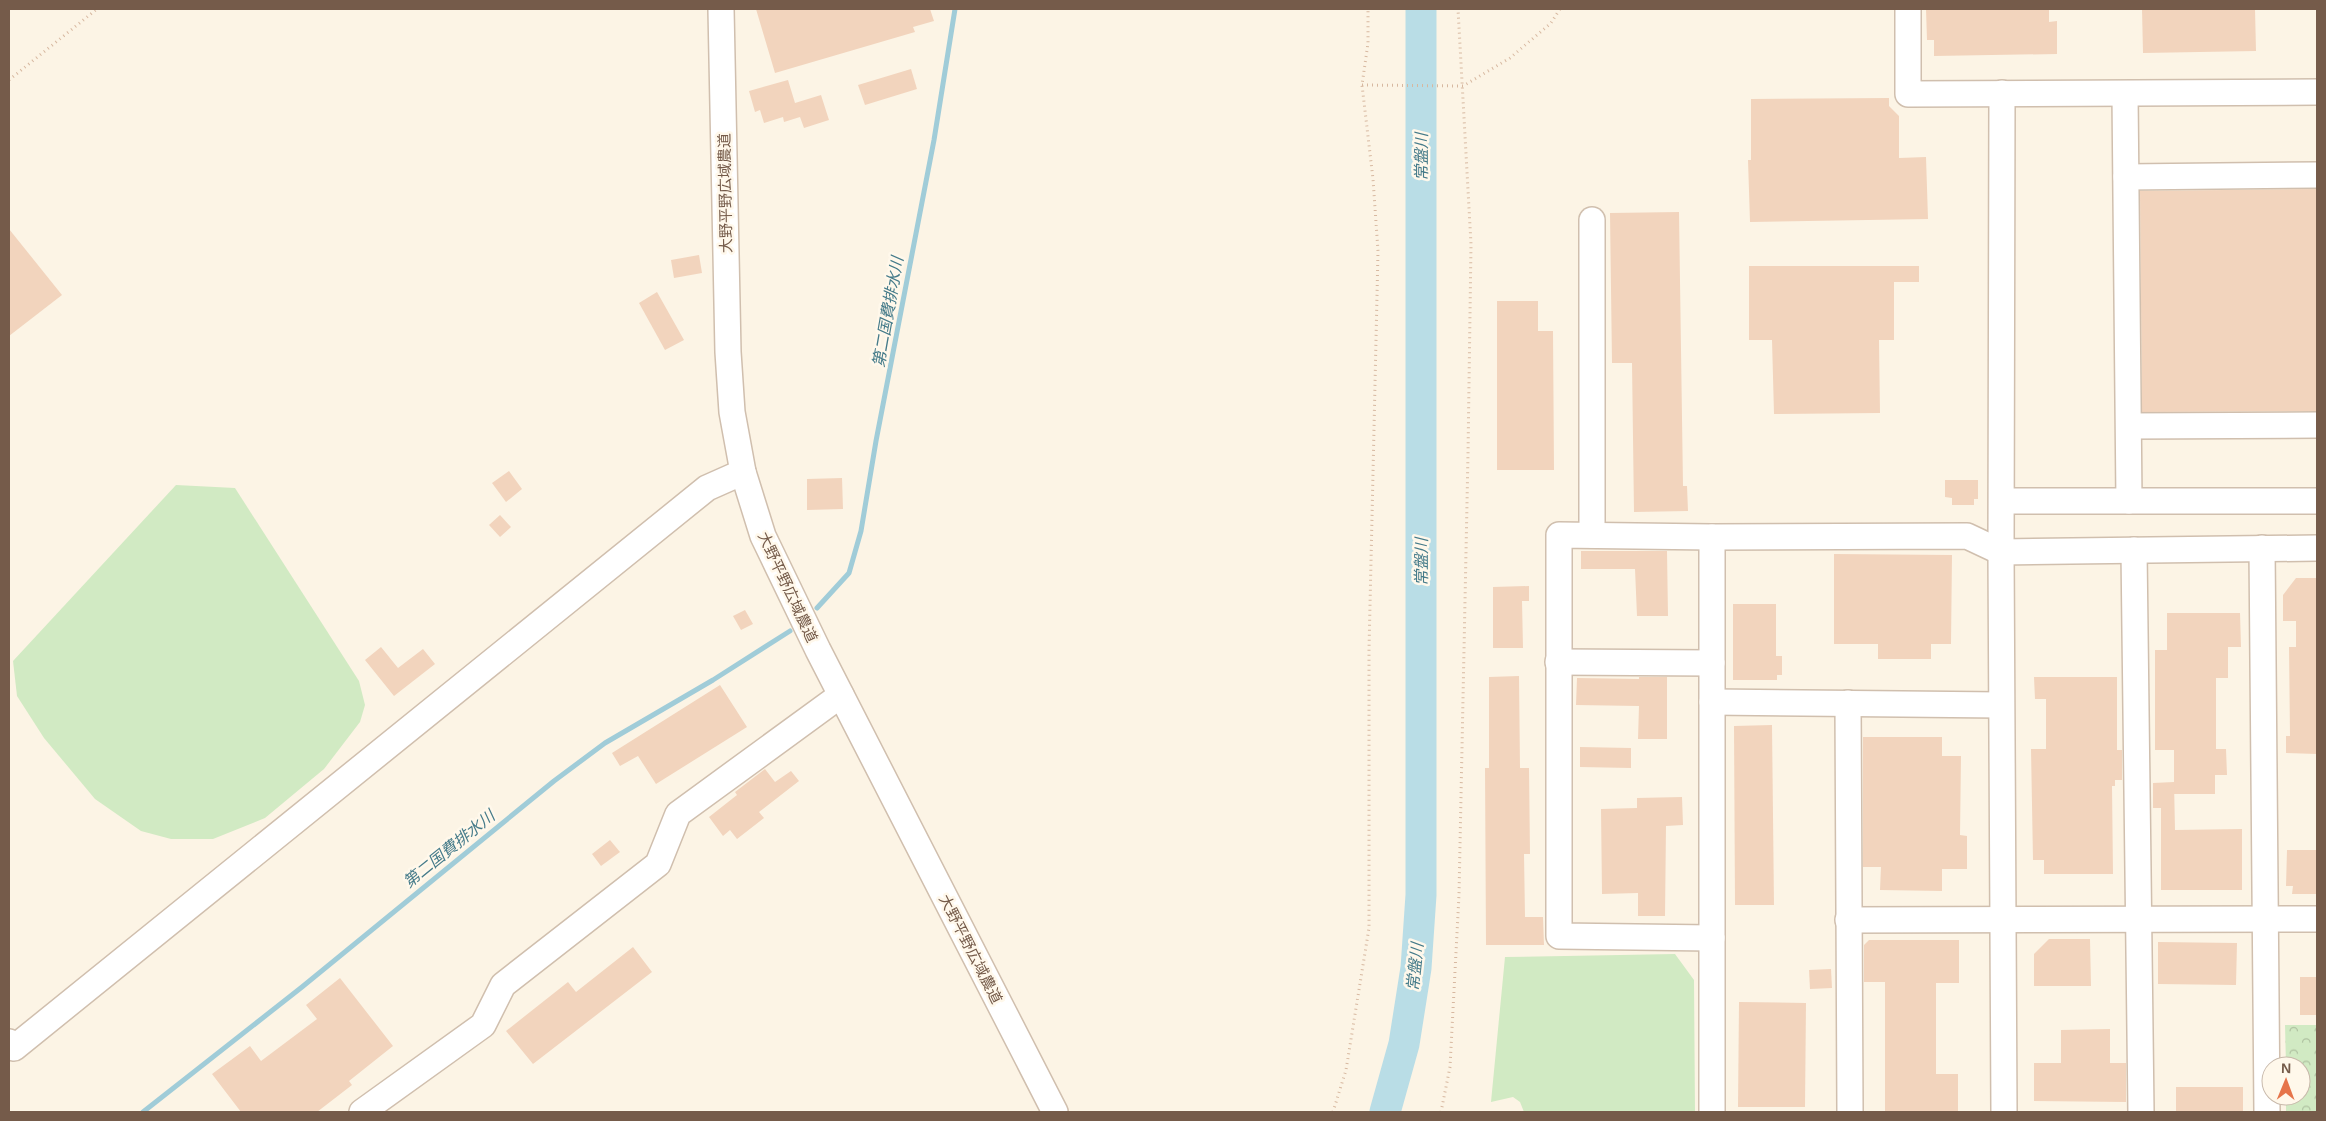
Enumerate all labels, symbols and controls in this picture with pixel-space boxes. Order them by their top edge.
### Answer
water label: 常盤川 [1413,131,1430,181]
street label: 大野平野広域農道 [715,133,735,253]
water label: 第二国費排水川 [870,253,906,369]
street label: 大野平野広域農道 [755,529,821,645]
water label: 常盤川 [1413,536,1430,586]
water label: 第二国費排水川 [400,806,499,891]
street label: 大野平野広域農道 [936,892,1006,1006]
water label: 常盤川 [1404,940,1426,992]
north arrow [2261,1056,2311,1106]
text: N [2281,1060,2291,1076]

